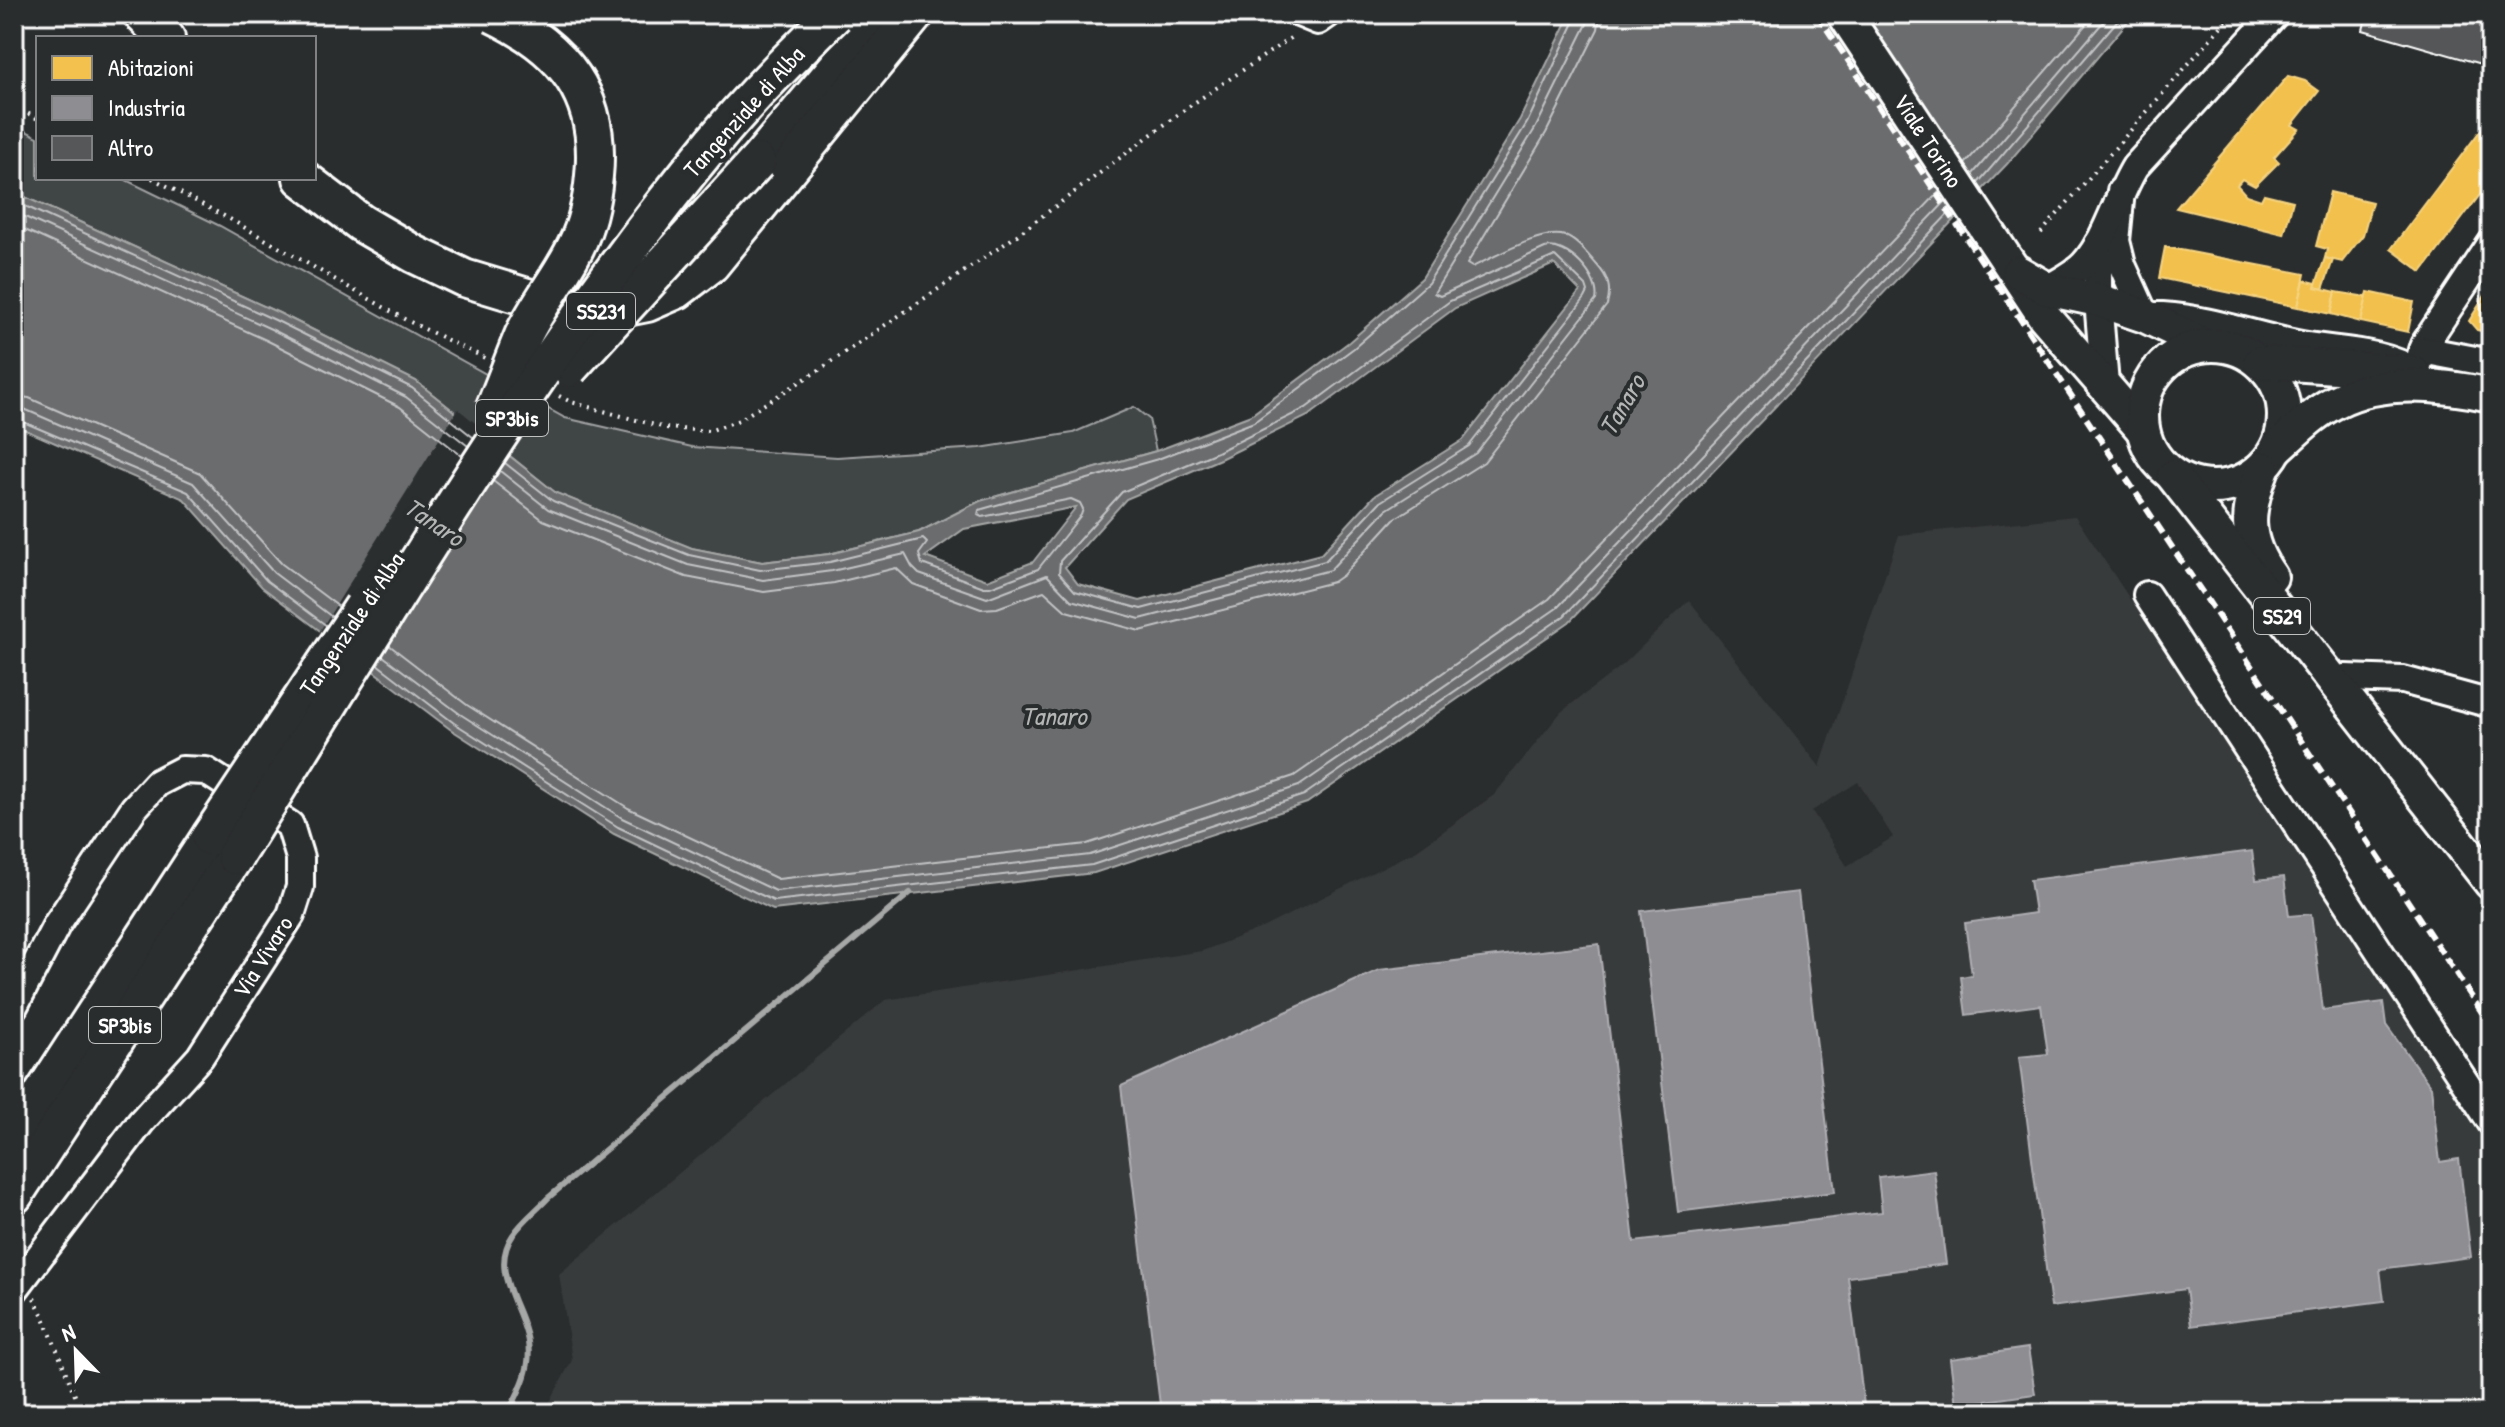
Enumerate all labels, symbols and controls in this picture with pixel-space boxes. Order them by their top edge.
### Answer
legend [36,36,316,180]
street label: Tangenziale di Alba [676,39,811,184]
text: Abitazioni [108,51,194,83]
street label: Viale Torino [1887,87,1971,194]
text: Industria [108,91,185,123]
text: Altro [108,131,154,163]
road number: SS231 [567,293,635,329]
water label: Tanaro [1590,366,1654,442]
road number: SP3bis [476,400,548,436]
water label: Tanaro [398,489,473,556]
street label: Tangenziale di Alba [291,545,411,702]
road number: SS29 [2254,598,2310,634]
water label: Tanaro [1022,698,1089,733]
street label: Via Vivaro [225,909,300,1003]
road number: SP3bis [89,1007,161,1043]
north arrow [36,1311,116,1391]
text: N [57,1316,80,1349]

